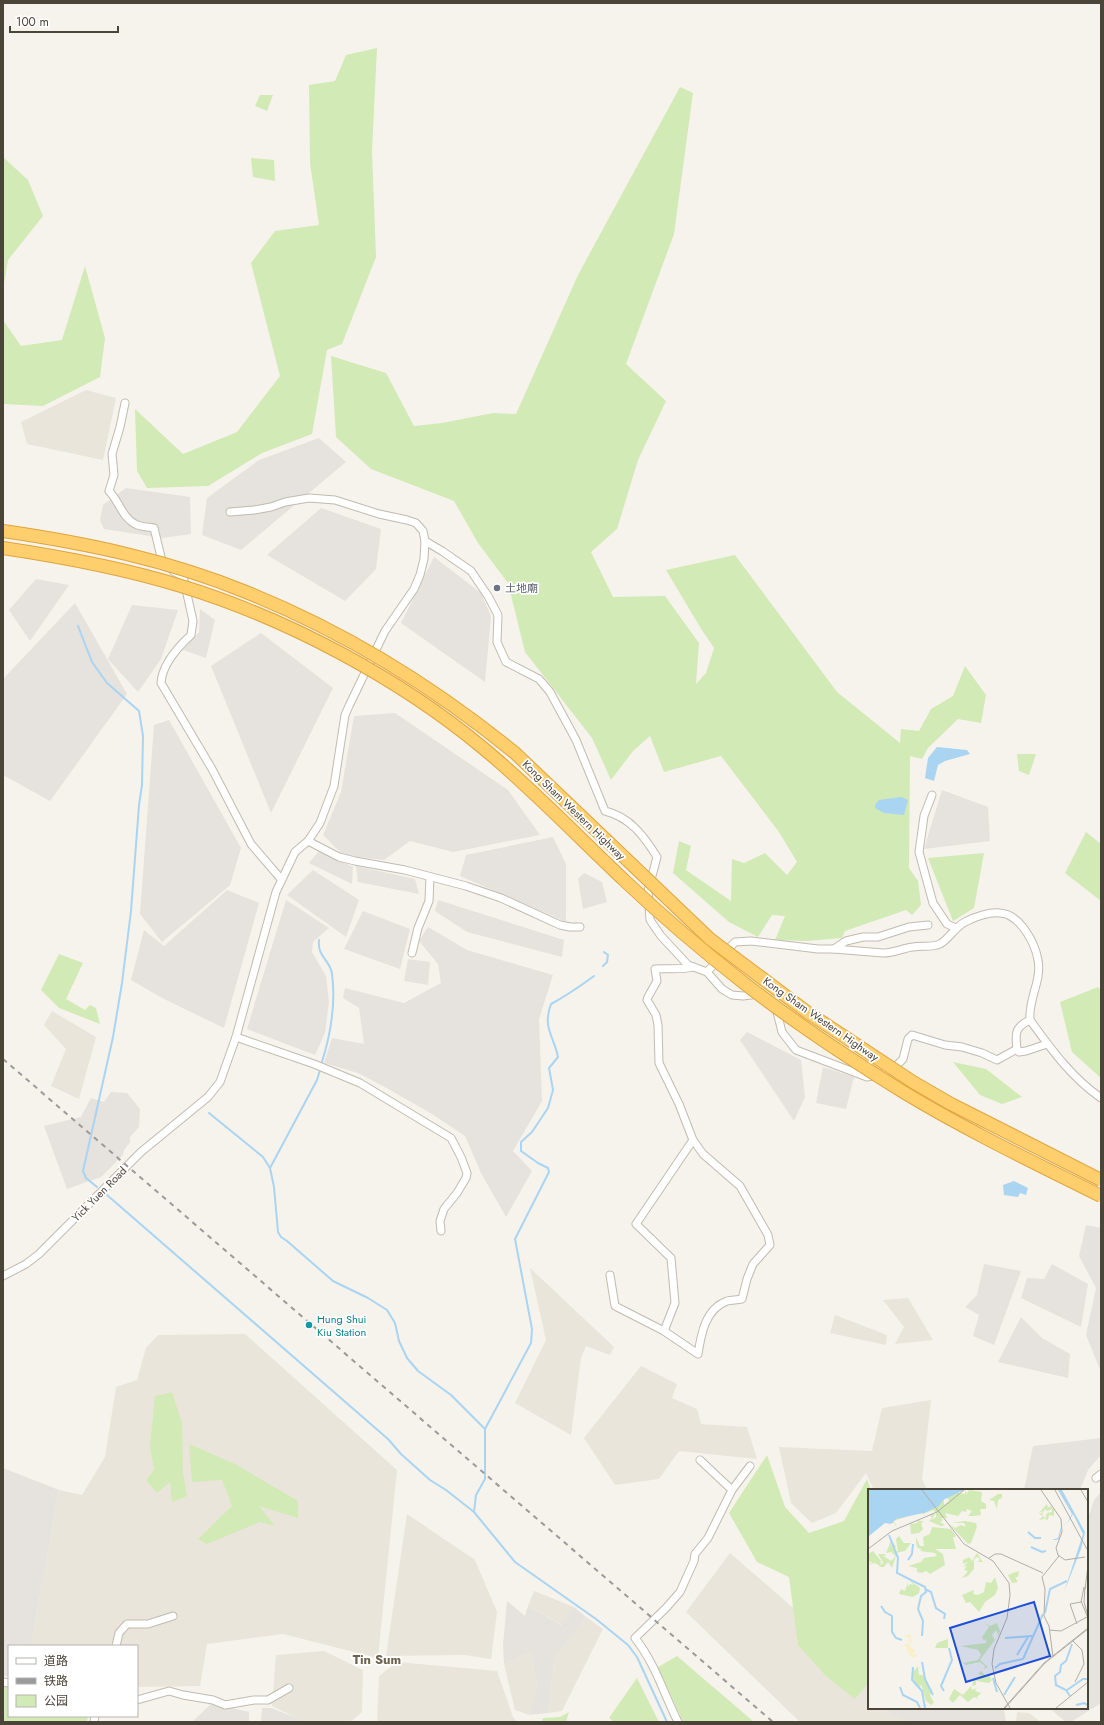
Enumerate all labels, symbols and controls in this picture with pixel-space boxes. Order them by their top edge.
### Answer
scale bar [10,8,118,34]
text: 100 m [16,13,49,31]
place label: 土地廟 [505,580,538,596]
marker: 土地廟 [492,583,502,593]
street label: Kong Sham Western Highway [519,756,629,864]
street label: Kong Sham Western Highway [760,973,882,1065]
street label: Yick Yuen Road [68,1163,130,1225]
place label: Hung Shui Kiu Station [317,1311,367,1340]
marker: Hung Shui Kiu Station [304,1320,314,1330]
inset map [868,1489,1088,1709]
legend [8,1645,138,1717]
district label: Tin Sum [353,1650,401,1669]
text: 道路 [44,1652,68,1670]
text: 铁路 [44,1672,68,1690]
text: 公园 [44,1692,68,1710]

